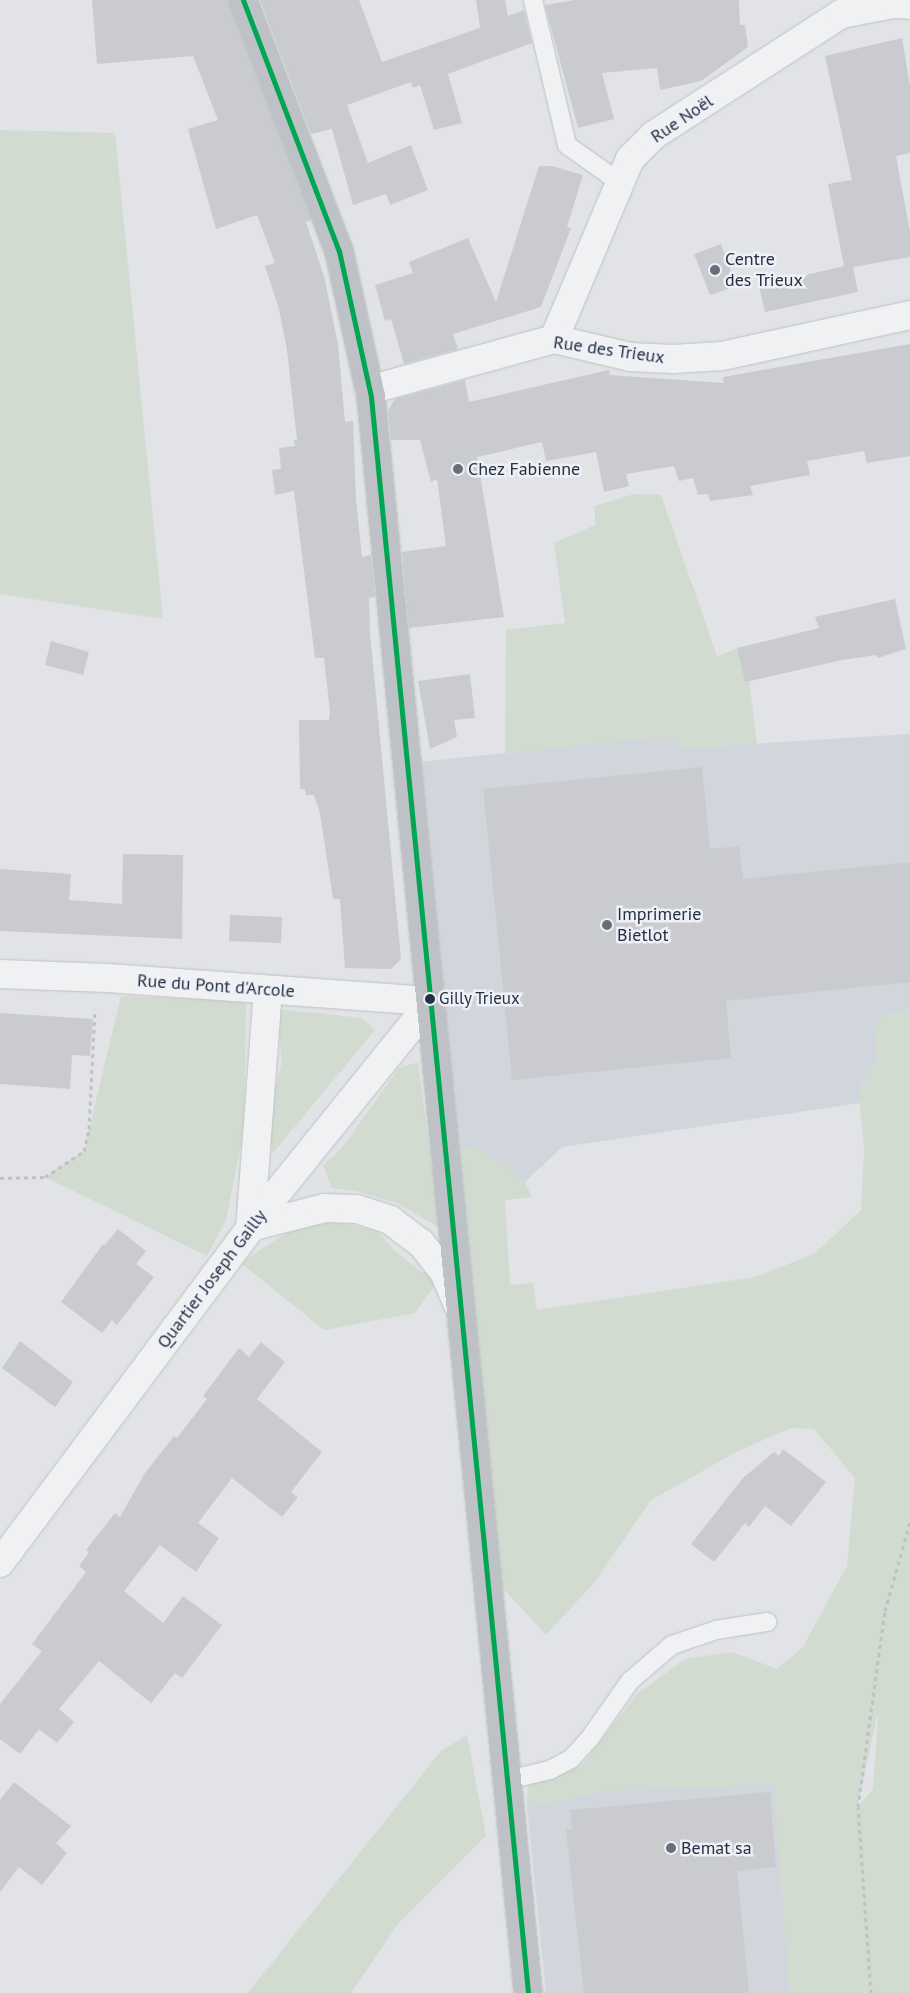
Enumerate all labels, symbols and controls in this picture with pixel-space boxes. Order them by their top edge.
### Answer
street label: Rue Noël [647,90,717,148]
place label: Centre des Trieux [725,249,803,292]
marker: Centre des Trieux [709,264,721,276]
street label: Rue des Trieux [552,331,666,369]
place label: Chez Fabienne [468,458,581,480]
marker: Chez Fabienne [452,463,464,475]
place label: Imprimerie Bietlot [617,904,701,946]
marker: Imprimerie Bietlot [601,919,613,931]
street label: Rue du Pont d'Arcole [136,970,296,1002]
place label: Gilly Trieux [439,989,521,1009]
marker: Gilly Trieux [425,994,435,1004]
street label: Quartier Joseph Gailly [153,1205,271,1353]
place label: Bemat sa [681,1837,752,1859]
marker: Bemat sa [665,1842,677,1854]

